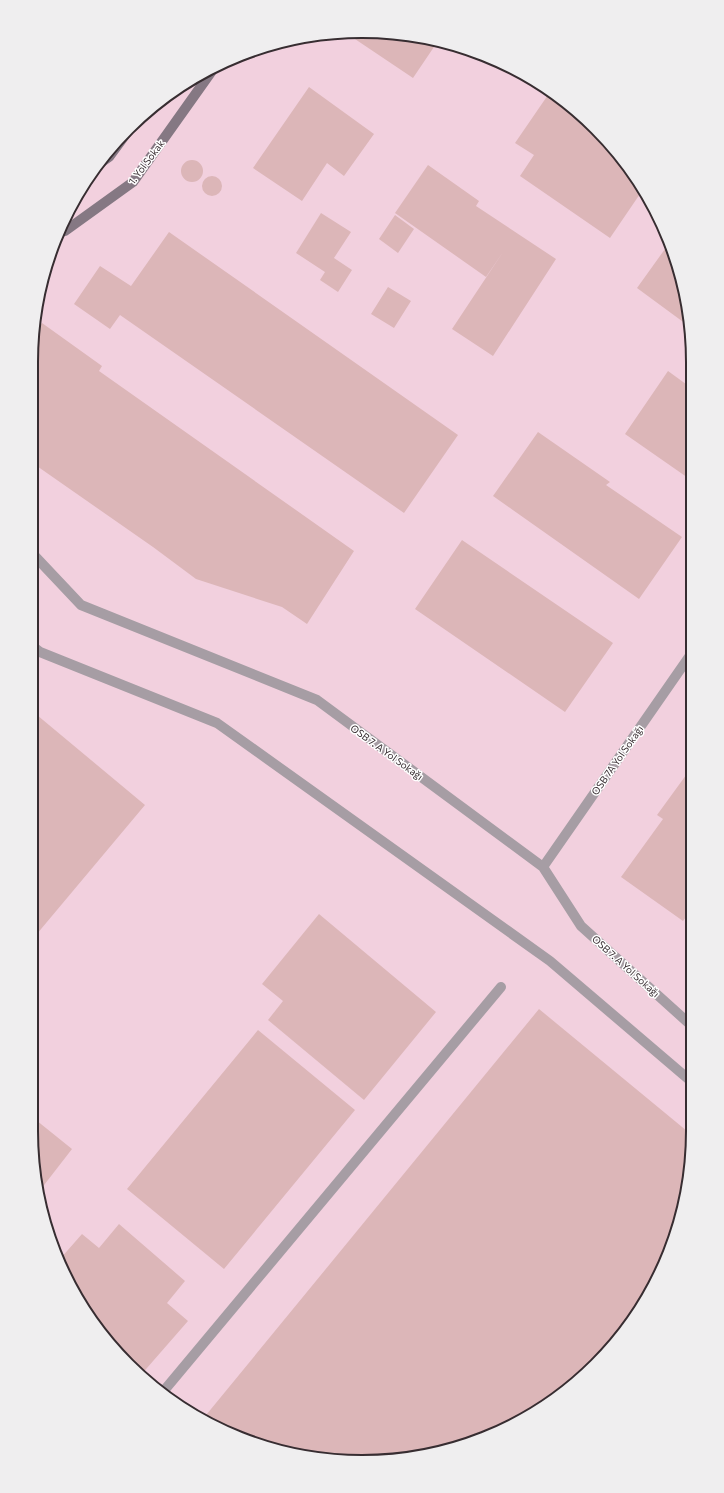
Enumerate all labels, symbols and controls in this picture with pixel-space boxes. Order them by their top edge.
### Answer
street label: 1. Yol Sokak [125,137,167,187]
street label: OSB 7. A Yol Sokağı [348,722,426,782]
street label: OSB 7A Yol Sokağı [589,723,645,797]
street label: OSB 7. A Yol Sokağı [590,933,662,999]

